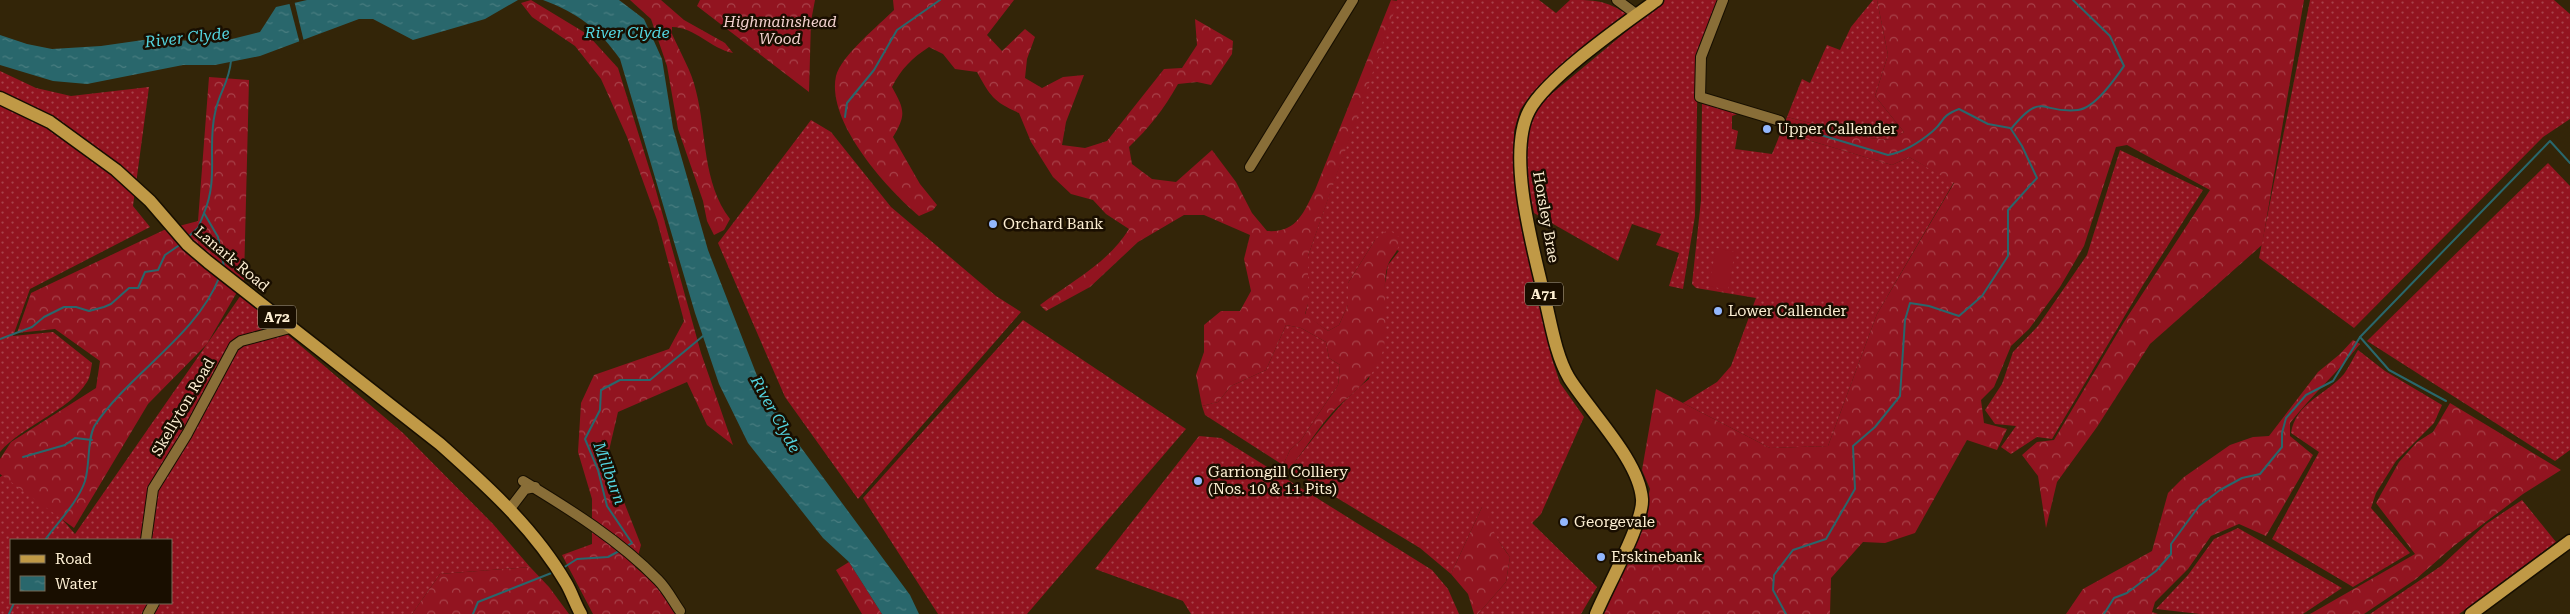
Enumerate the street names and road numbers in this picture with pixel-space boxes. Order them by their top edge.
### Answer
street label: Horsley Brae [1529,170,1563,264]
street label: Lanark Road [191,223,273,296]
road number: A71 [1525,282,1563,306]
road number: A72 [258,306,296,328]
street label: Skellyton Road [148,355,218,459]

